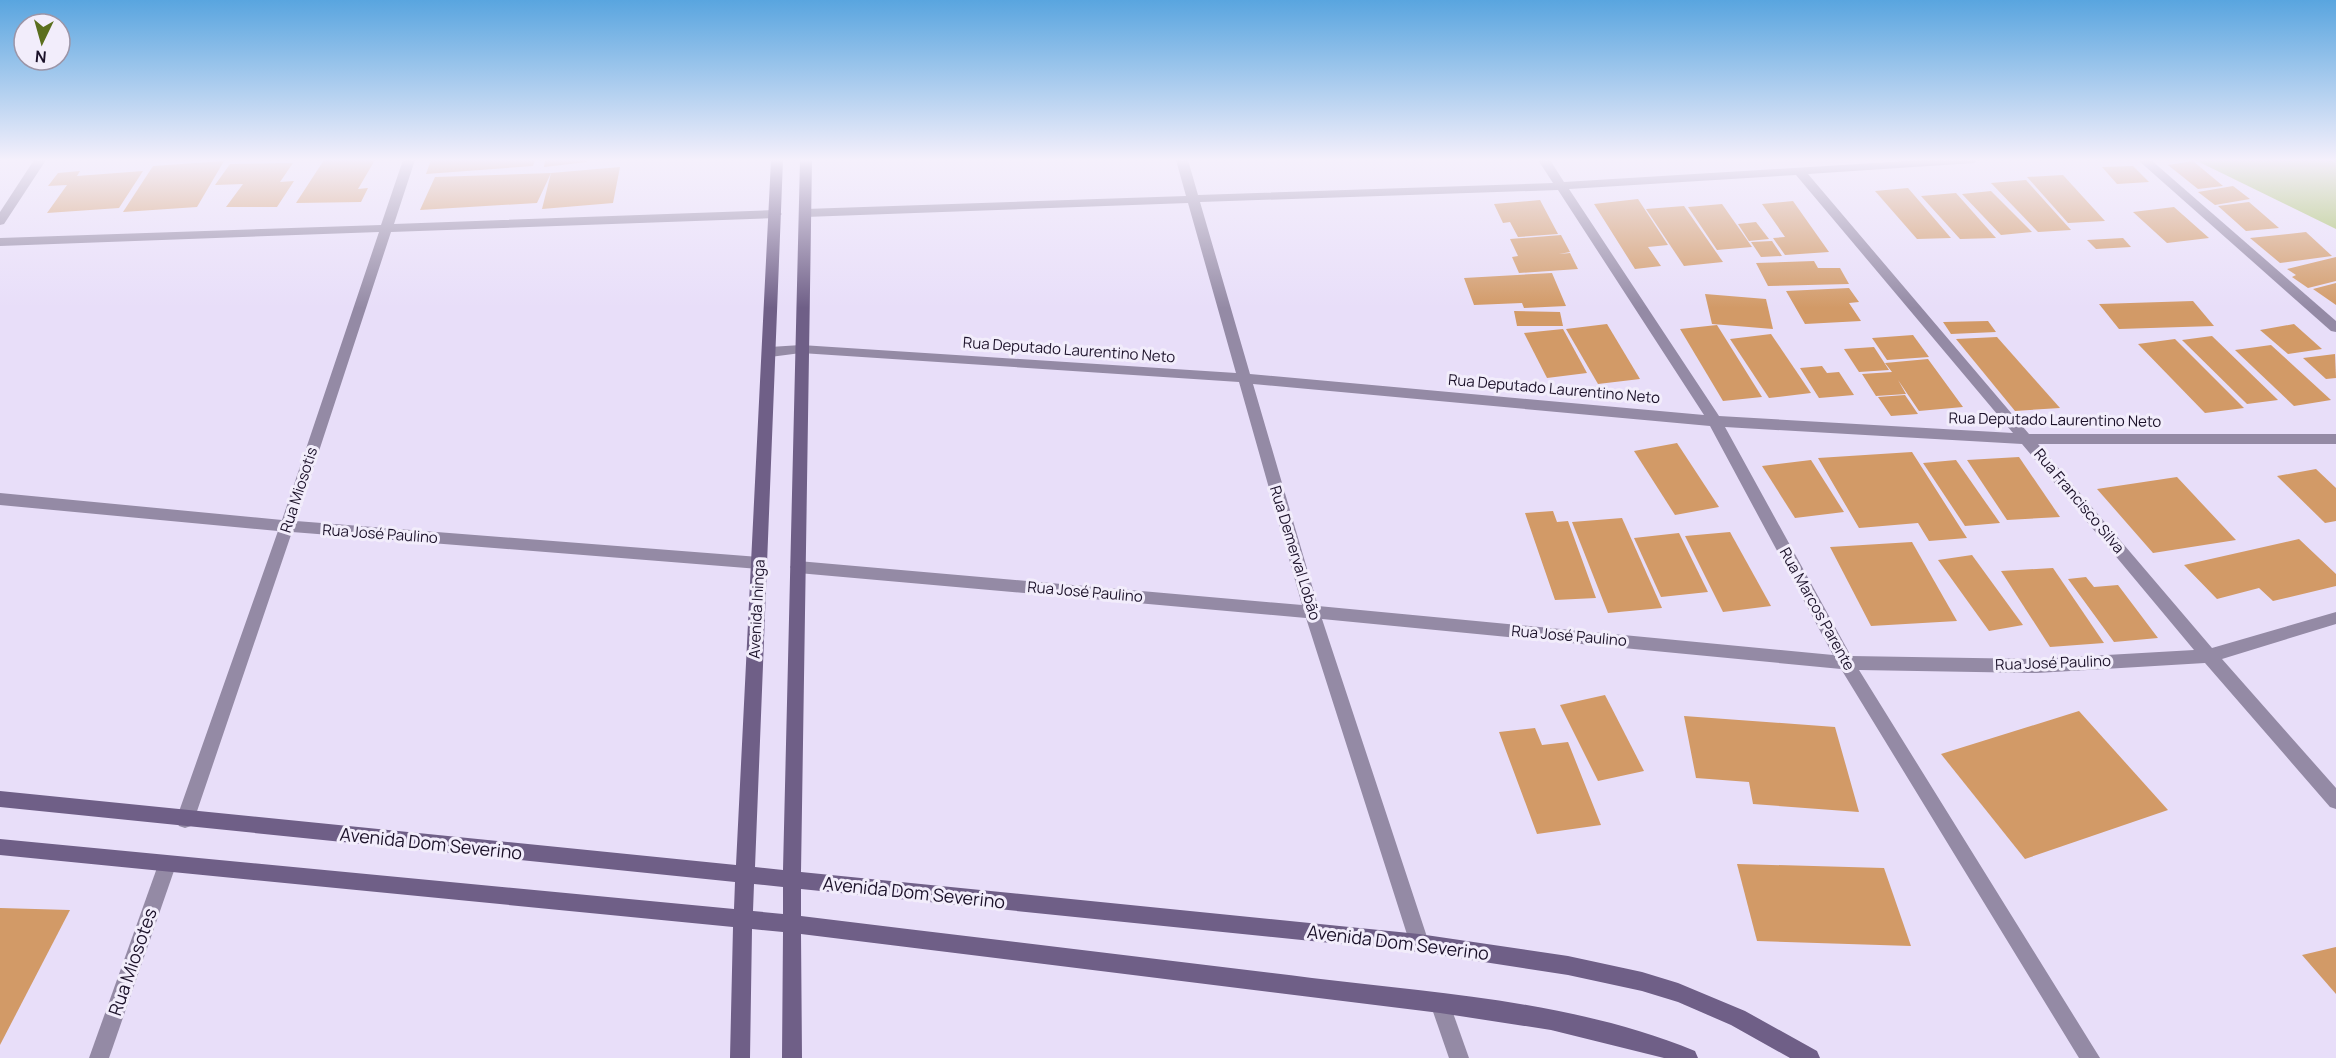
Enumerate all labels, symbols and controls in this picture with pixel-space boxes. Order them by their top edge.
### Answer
north arrow [12,12,72,72]
text: N [34,45,47,68]
street label: Rua Deputado Laurentino Neto [962,332,1176,367]
street label: Rua Deputado Laurentino Neto [1447,369,1661,408]
street label: Rua Deputado Laurentino Neto [1949,407,2162,432]
street label: Rua Miosotis [275,444,322,535]
street label: Rua Francisco Silva [2029,444,2129,557]
street label: Rua Demerval Lobão [1265,483,1326,623]
street label: Rua José Paulino [322,519,439,548]
street label: Rua Marcos Parente [1775,543,1860,674]
street label: Avenida Ininga [743,559,770,659]
street label: Rua José Paulino [1026,576,1144,607]
street label: Rua José Paulino [1510,620,1628,651]
street label: Rua José Paulino [1995,650,2111,675]
street label: Avenida Dom Severino [339,822,523,865]
street label: Avenida Dom Severino [822,871,1006,914]
street label: Rua Miosotes [102,905,162,1019]
street label: Avenida Dom Severino [1306,919,1490,965]

